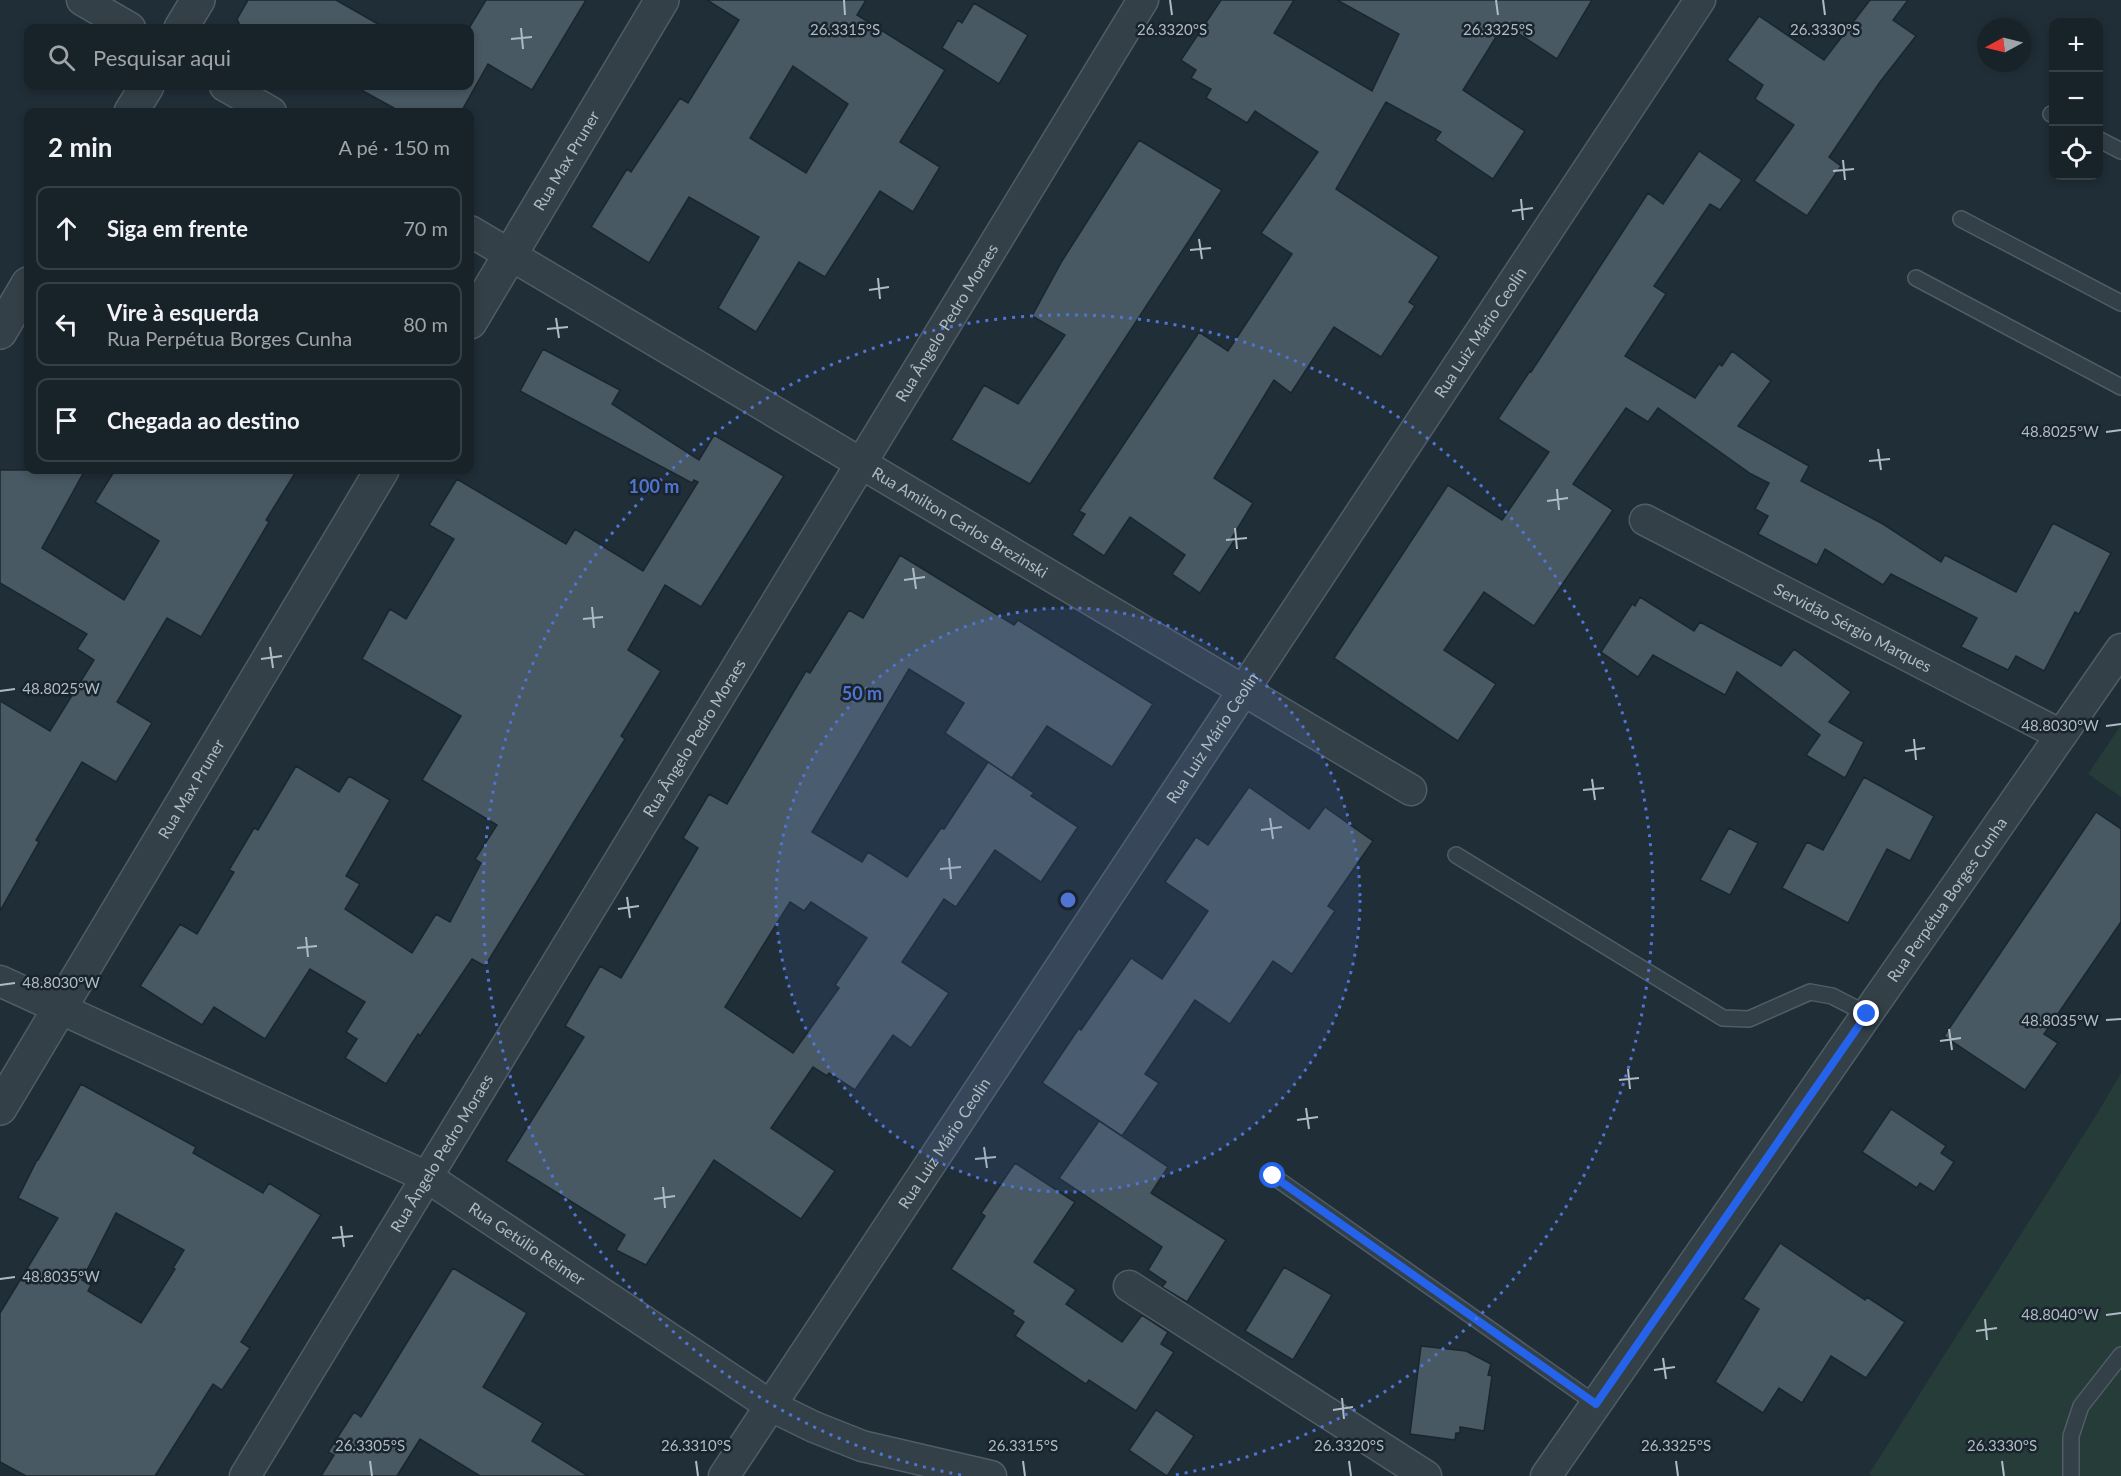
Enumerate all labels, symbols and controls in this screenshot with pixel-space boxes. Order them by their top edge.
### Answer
north arrow [1977,18,2031,72]
map controls [2049,18,2103,180]
button: + [2049,18,2103,72]
text: 26.3315°S [810,20,880,38]
text: 26.3320°S [1137,20,1207,38]
text: 26.3325°S [1463,20,1533,38]
text: 26.3330°S [1790,20,1860,38]
search box [24,24,474,90]
icon: search [45,41,78,74]
text: Pesquisar aqui [93,44,231,71]
button: − [2049,72,2103,126]
street label: Rua Max Pruner [529,107,603,214]
button: locate [2049,126,2103,180]
text: 2 min [48,131,112,163]
text: A pé · 150 m [338,135,450,159]
icon: ahead [50,212,83,245]
text: Siga em frente [107,215,248,242]
text: 70 m [403,216,448,240]
street label: Rua Ângelo Pedro Moraes [891,240,1002,405]
street label: Rua Luiz Mário Ceolin [1430,263,1530,401]
text: Vire à esquerda [107,299,259,326]
icon: left [50,308,83,341]
text: 80 m [403,312,448,336]
text: Rua Perpétua Borges Cunha [107,326,352,350]
icon: arrive [50,404,83,437]
text: Chegada ao destino [107,407,300,434]
text: 48.8025°W [2021,422,2099,440]
street label: Rua Amilton Carlos Brezinski [869,462,1052,581]
text: 100 m [629,475,679,497]
street label: Servidão Sérgio Marques [1771,578,1935,676]
street label: Rua Ângelo Pedro Moraes [638,655,749,820]
street label: Rua Luiz Mário Ceolin [1162,669,1262,806]
text: 48.8025°W [22,679,100,697]
text: 50 m [842,682,882,704]
text: 48.8030°W [2021,716,2099,734]
street label: Rua Max Pruner [154,735,228,842]
street label: Rua Perpétua Borges Cunha [1883,813,2010,985]
centre of rings [1058,890,1078,910]
text: 48.8030°W [22,973,100,991]
route end [1853,1000,1879,1026]
text: 48.8035°W [2021,1011,2099,1029]
street label: Rua Ângelo Pedro Moraes [386,1070,496,1235]
street label: Rua Luiz Mário Ceolin [894,1074,994,1212]
route start [1259,1162,1285,1188]
street label: Rua Getúlio Reimer [466,1198,589,1289]
text: 48.8035°W [22,1267,100,1285]
text: 48.8040°W [2021,1305,2099,1323]
text: 26.3305°S [335,1436,405,1454]
text: 26.3310°S [661,1436,731,1454]
text: 26.3315°S [988,1436,1058,1454]
text: 26.3320°S [1314,1436,1384,1454]
text: 26.3325°S [1641,1436,1711,1454]
text: 26.3330°S [1967,1436,2037,1454]

